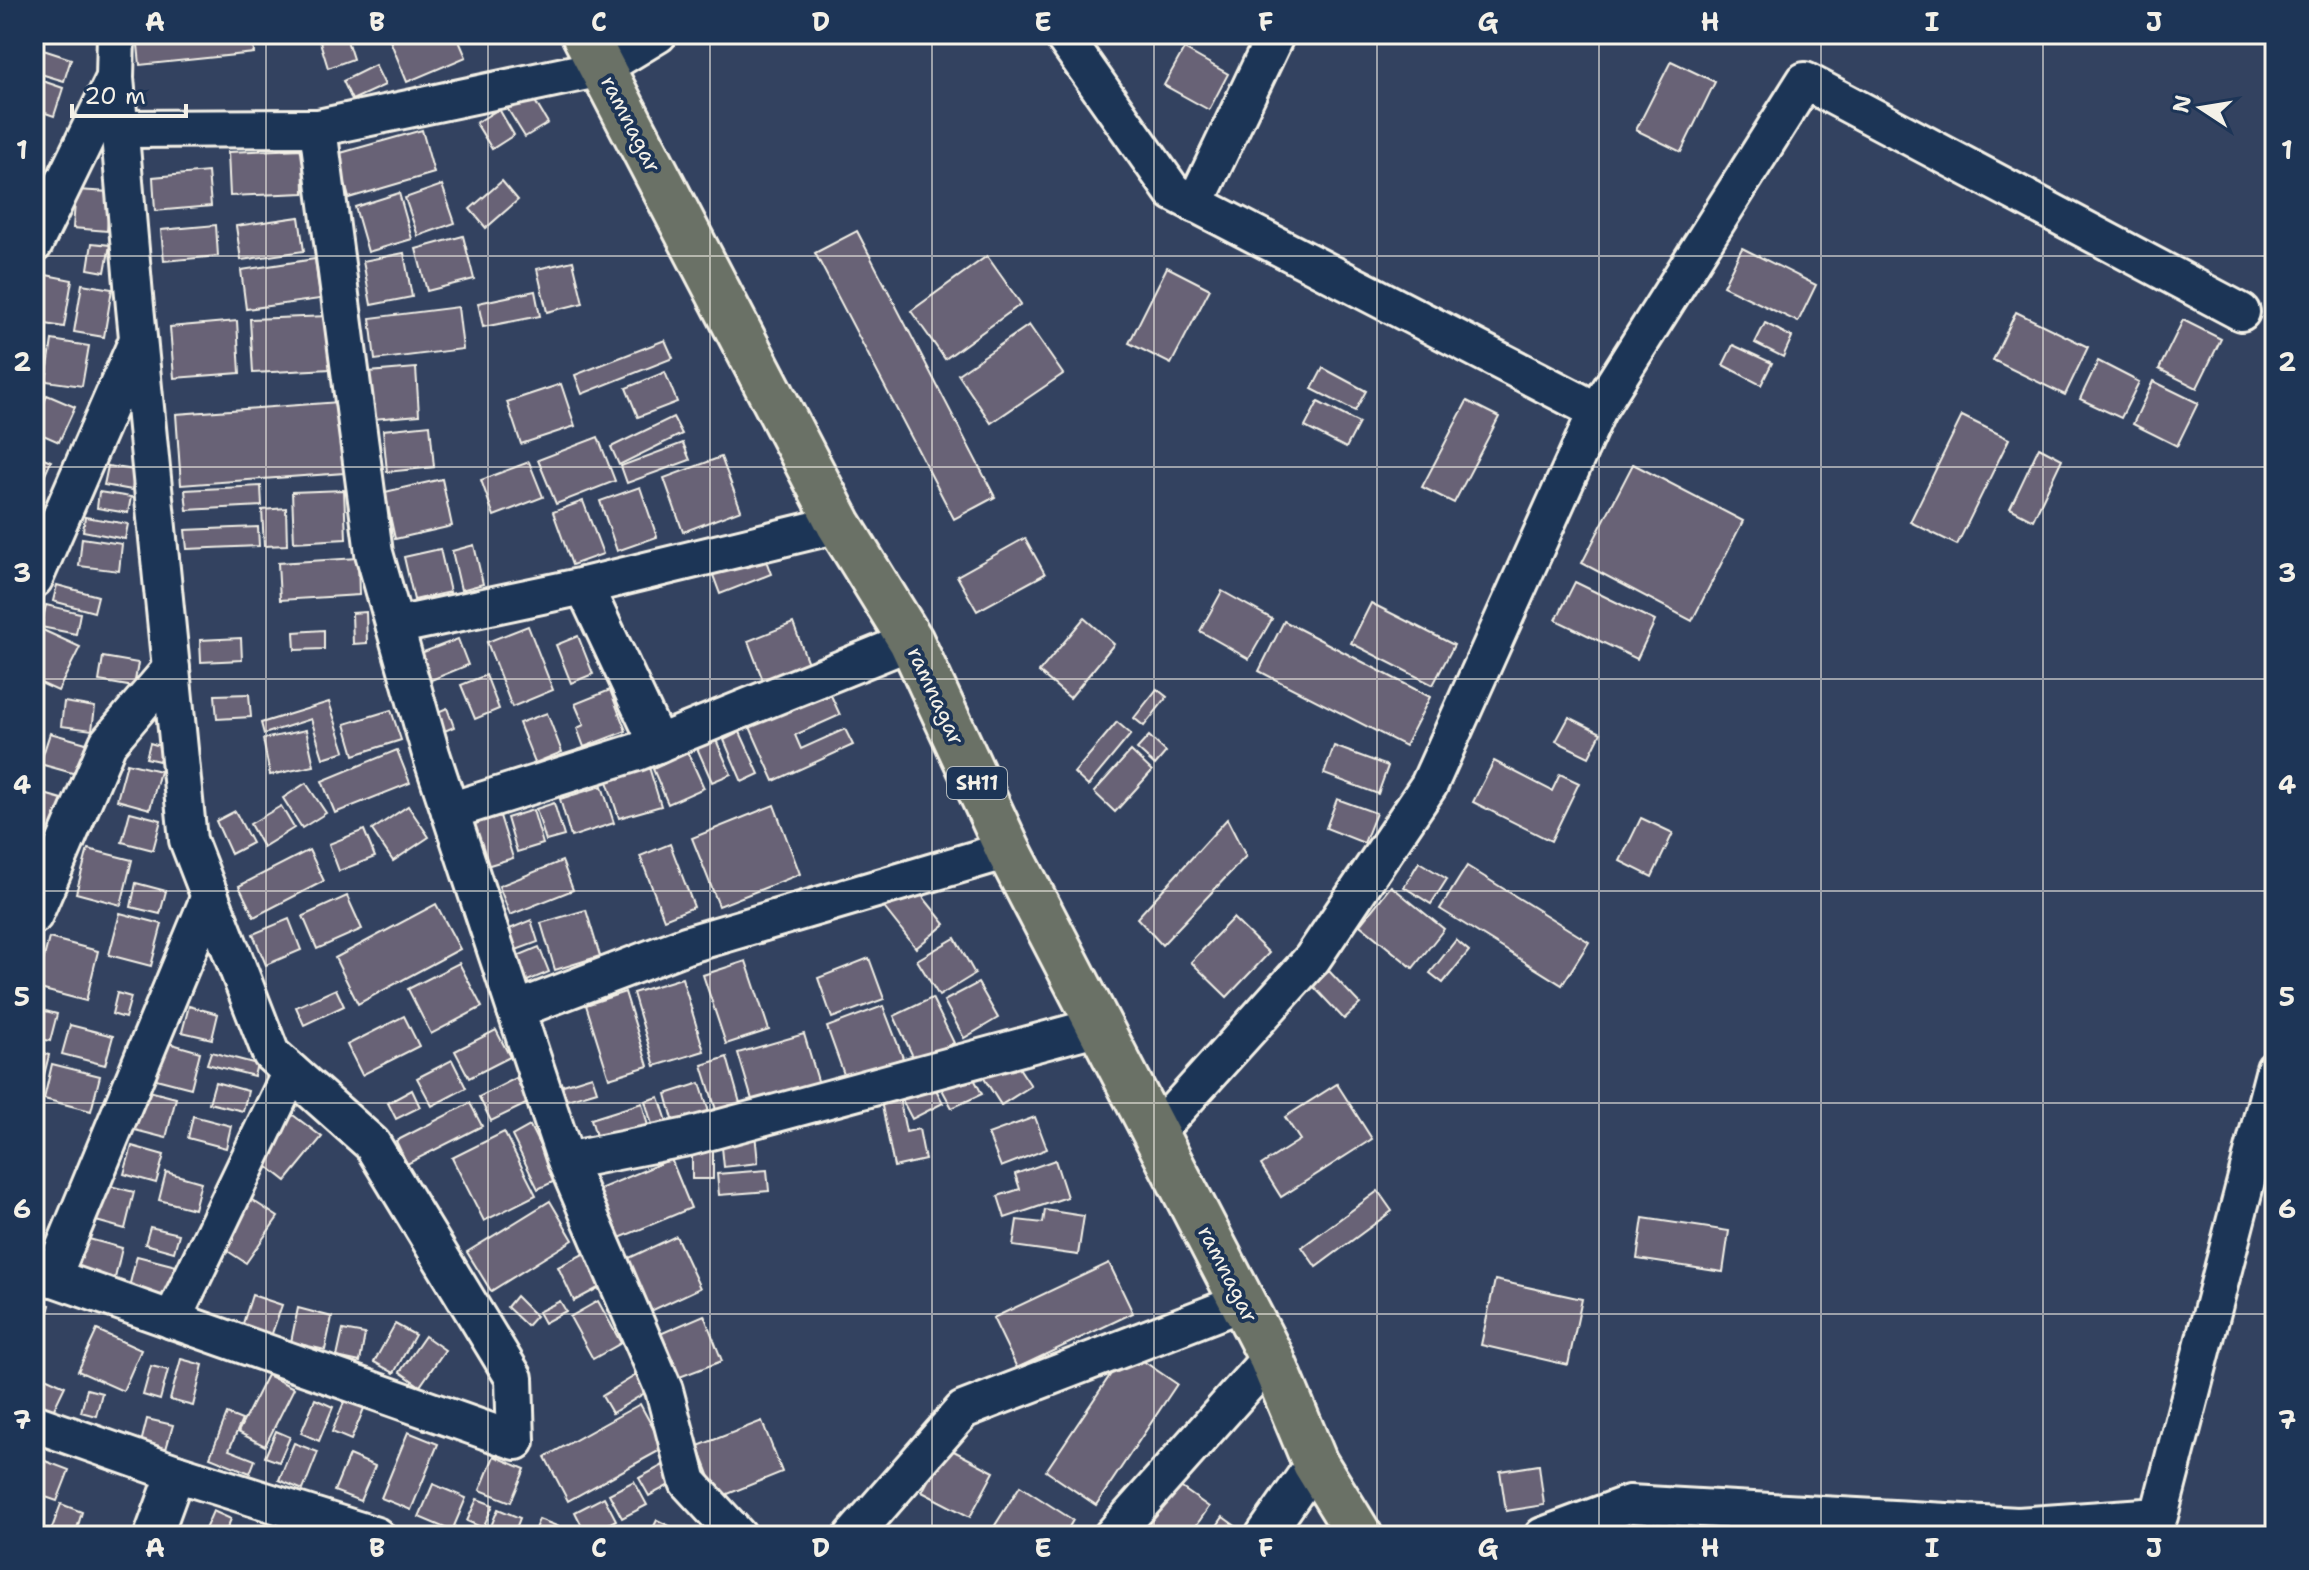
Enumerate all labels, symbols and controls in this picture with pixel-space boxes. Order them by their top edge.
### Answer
text: A [145,4,165,39]
text: B [369,4,385,39]
text: C [591,4,607,39]
text: D [812,4,830,39]
text: E [1034,4,1052,39]
text: F [1258,4,1274,39]
text: G [1478,4,1499,39]
text: H [1701,4,1719,39]
text: I [1925,4,1939,39]
text: J [2146,4,2162,39]
scale bar [72,68,186,118]
north arrow [2161,68,2241,148]
street label: ramnagar [594,70,668,178]
text: 20 m [84,80,146,112]
text: N [2166,92,2198,115]
text: 1 [16,132,28,167]
text: 1 [2281,132,2293,167]
text: 2 [13,344,31,379]
text: 2 [2278,344,2296,379]
text: 3 [13,555,31,590]
text: 3 [2278,555,2296,590]
street label: ramnagar [901,642,971,750]
text: 4 [13,767,31,802]
road number: SH11 [947,767,1007,799]
text: 4 [2278,767,2296,802]
text: 5 [14,979,30,1014]
text: 5 [2279,979,2295,1014]
text: 6 [13,1191,31,1226]
text: 6 [2278,1191,2296,1226]
street label: ramnagar [1191,1220,1265,1328]
text: 7 [13,1402,31,1437]
text: 7 [2278,1402,2296,1437]
text: A [145,1530,165,1565]
text: B [369,1530,385,1565]
text: C [591,1530,607,1565]
text: D [812,1530,830,1565]
text: E [1034,1530,1052,1565]
text: F [1258,1530,1274,1565]
text: G [1478,1530,1499,1565]
text: H [1701,1530,1719,1565]
text: I [1925,1530,1939,1565]
text: J [2146,1530,2162,1565]

